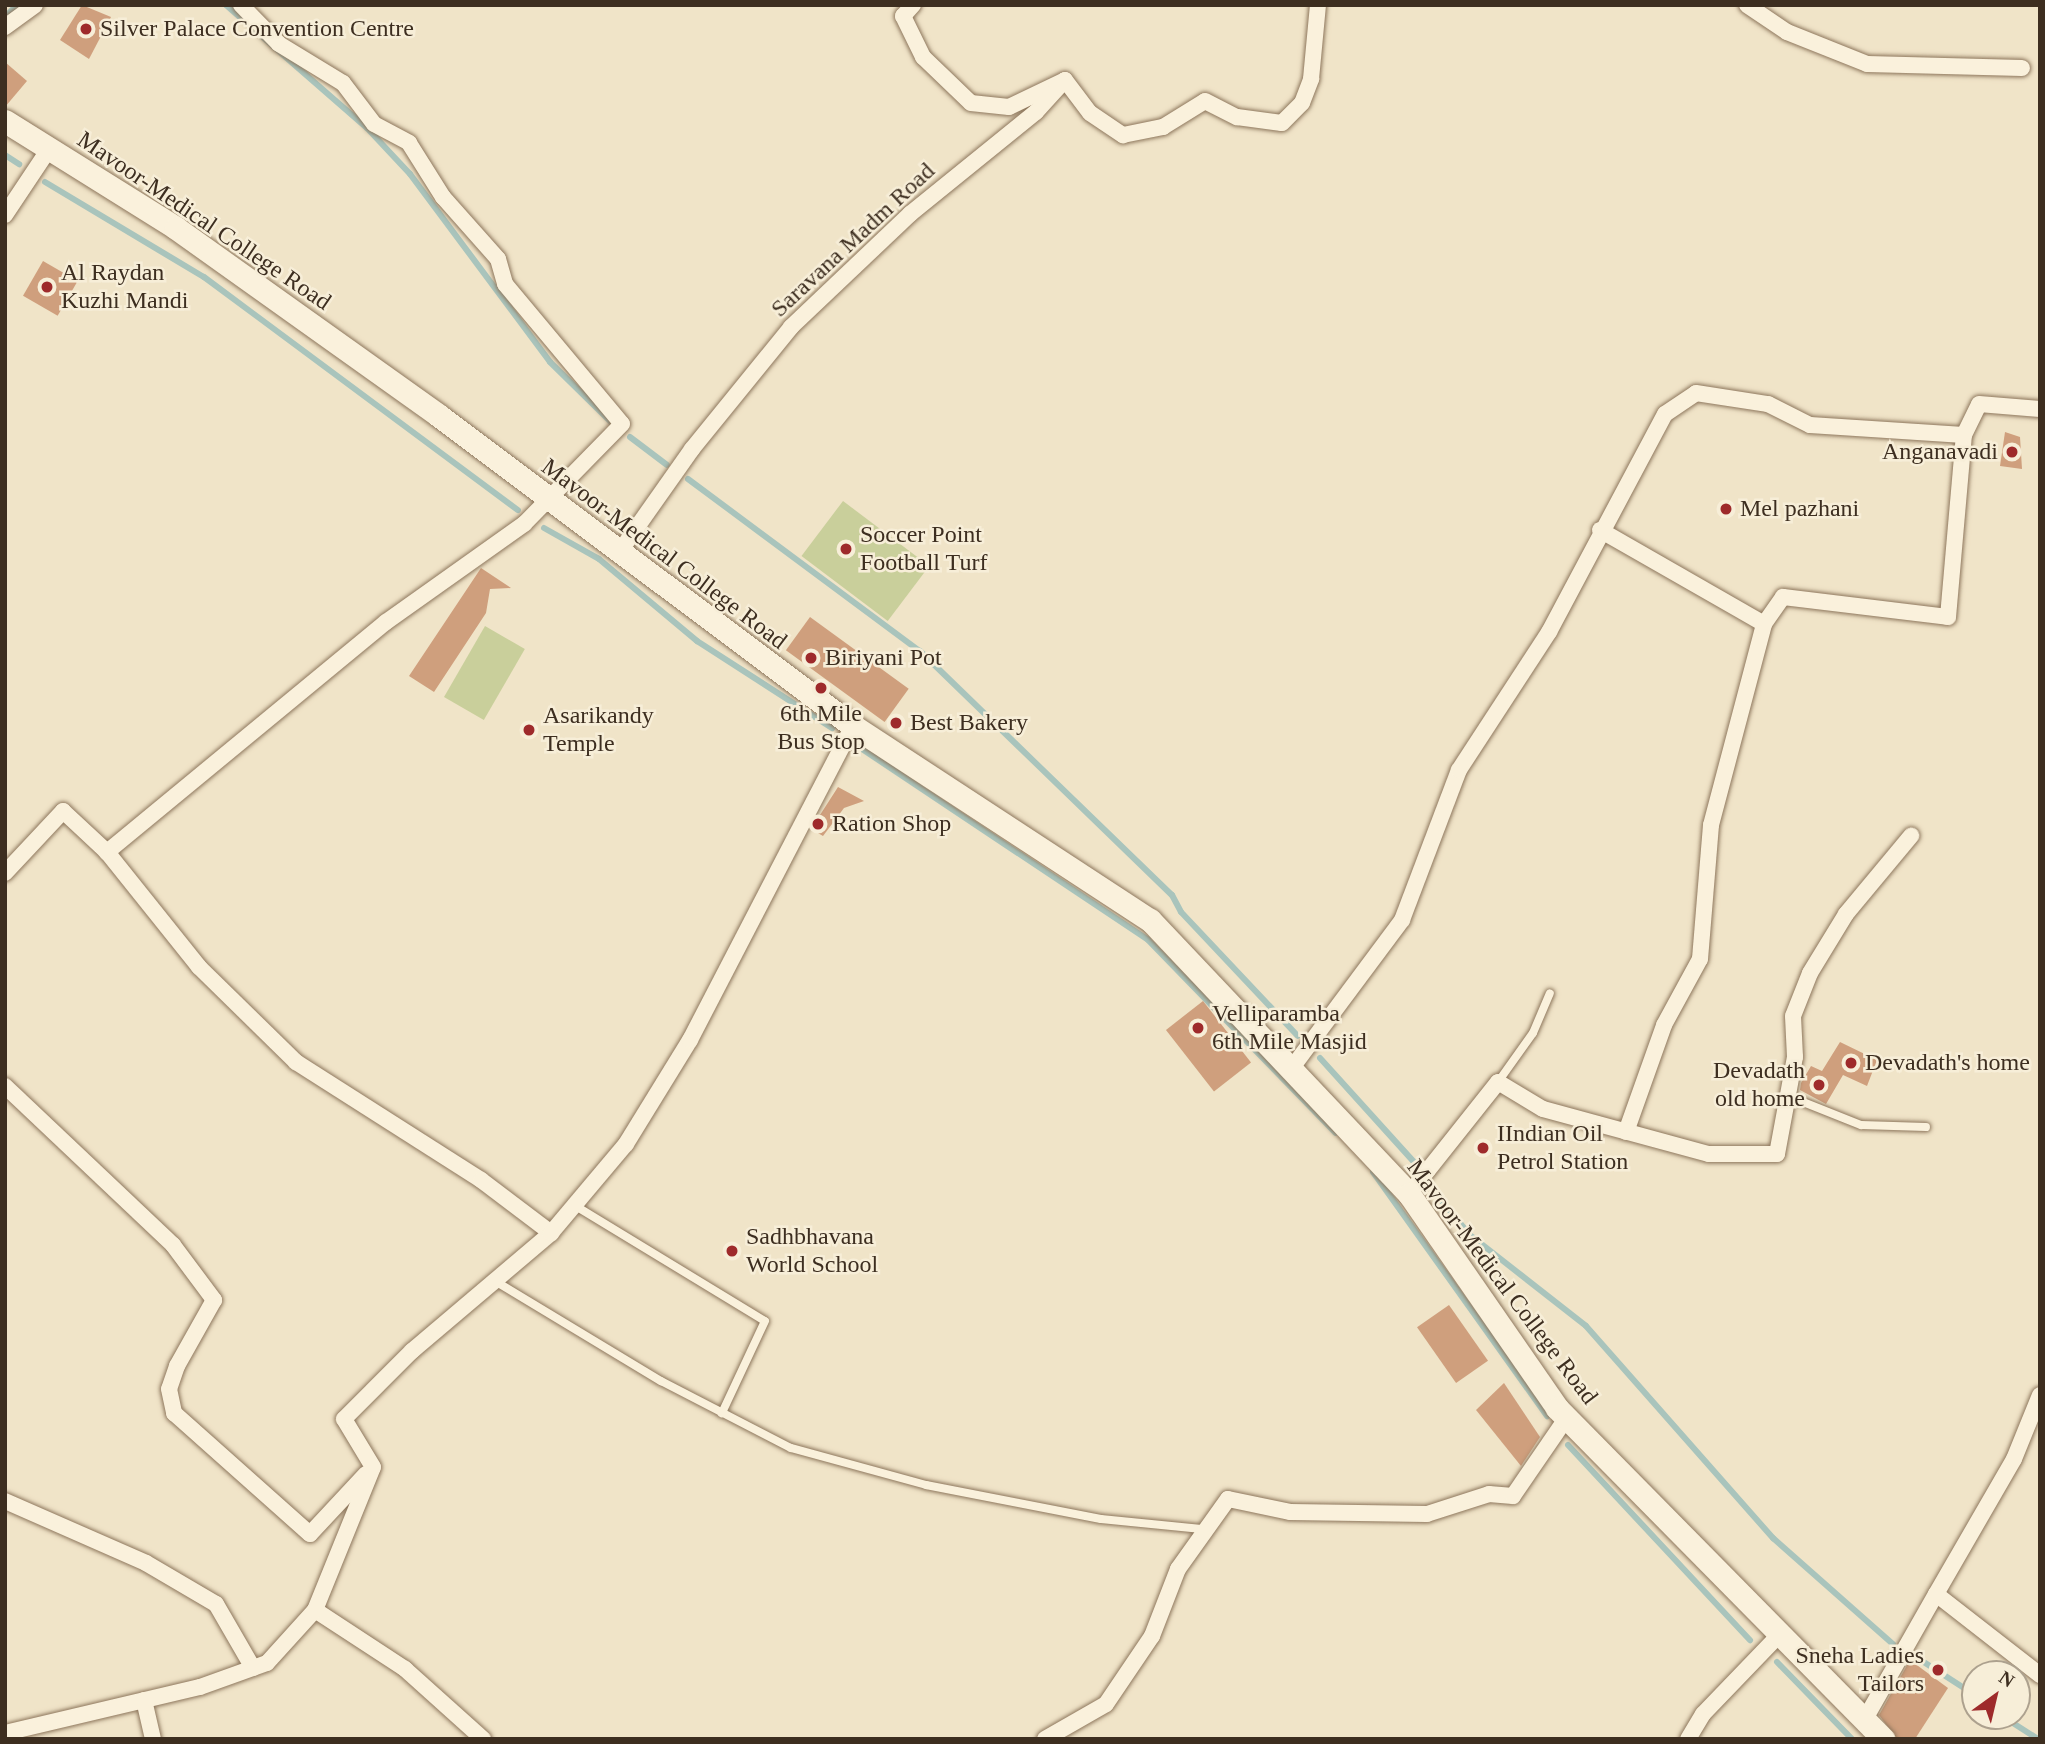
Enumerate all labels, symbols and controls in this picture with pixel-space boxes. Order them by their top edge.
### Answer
place label: Silver Palace Convention Centre [100,15,414,43]
marker: Silver Palace Convention Centre [78,21,94,37]
street label: Mavoor-Medical College Road [72,125,336,317]
street label: Saravana Madm Road [765,157,941,323]
place label: Al Raydan Kuzhi Mandi [61,259,188,315]
marker: Al Raydan Kuzhi Mandi [39,279,55,295]
place label: Anganavadi [1882,438,1998,466]
marker: Anganavadi [2004,444,2020,460]
street label: Mavoor-Medical College Road [536,452,792,656]
place label: Mel pazhani [1740,495,1859,523]
marker: Mel pazhani [1718,501,1734,517]
place label: Soccer Point Football Turf [860,521,988,577]
marker: Soccer Point Football Turf [838,541,854,557]
place label: Biriyani Pot [825,644,942,672]
marker: Biriyani Pot [803,650,819,666]
marker: 6th Mile Bus Stop [813,680,829,696]
place label: 6th Mile Bus Stop [777,700,865,756]
place label: Asarikandy Temple [543,702,654,758]
place label: Best Bakery [910,709,1028,737]
marker: Best Bakery [888,715,904,731]
marker: Asarikandy Temple [521,722,537,738]
place label: Ration Shop [832,810,951,838]
marker: Ration Shop [810,816,826,832]
place label: Velliparamba 6th Mile Masjid [1212,1000,1367,1056]
marker: Velliparamba 6th Mile Masjid [1190,1020,1206,1036]
place label: Devadath's home [1865,1049,2030,1077]
marker: Devadath's home [1843,1055,1859,1071]
place label: Devadath old home [1713,1057,1805,1113]
marker: Devadath old home [1811,1077,1827,1093]
place label: IIndian Oil Petrol Station [1497,1120,1628,1176]
marker: IIndian Oil Petrol Station [1475,1140,1491,1156]
street label: Mavoor-Medical College Road [1400,1154,1604,1410]
place label: Sadhbhavana World School [746,1223,878,1279]
marker: Sadhbhavana World School [724,1243,740,1259]
place label: Sneha Ladies Tailors [1795,1642,1924,1698]
north arrow [1961,1660,2031,1730]
marker: Sneha Ladies Tailors [1930,1662,1946,1678]
text: N [1995,1666,2018,1691]

